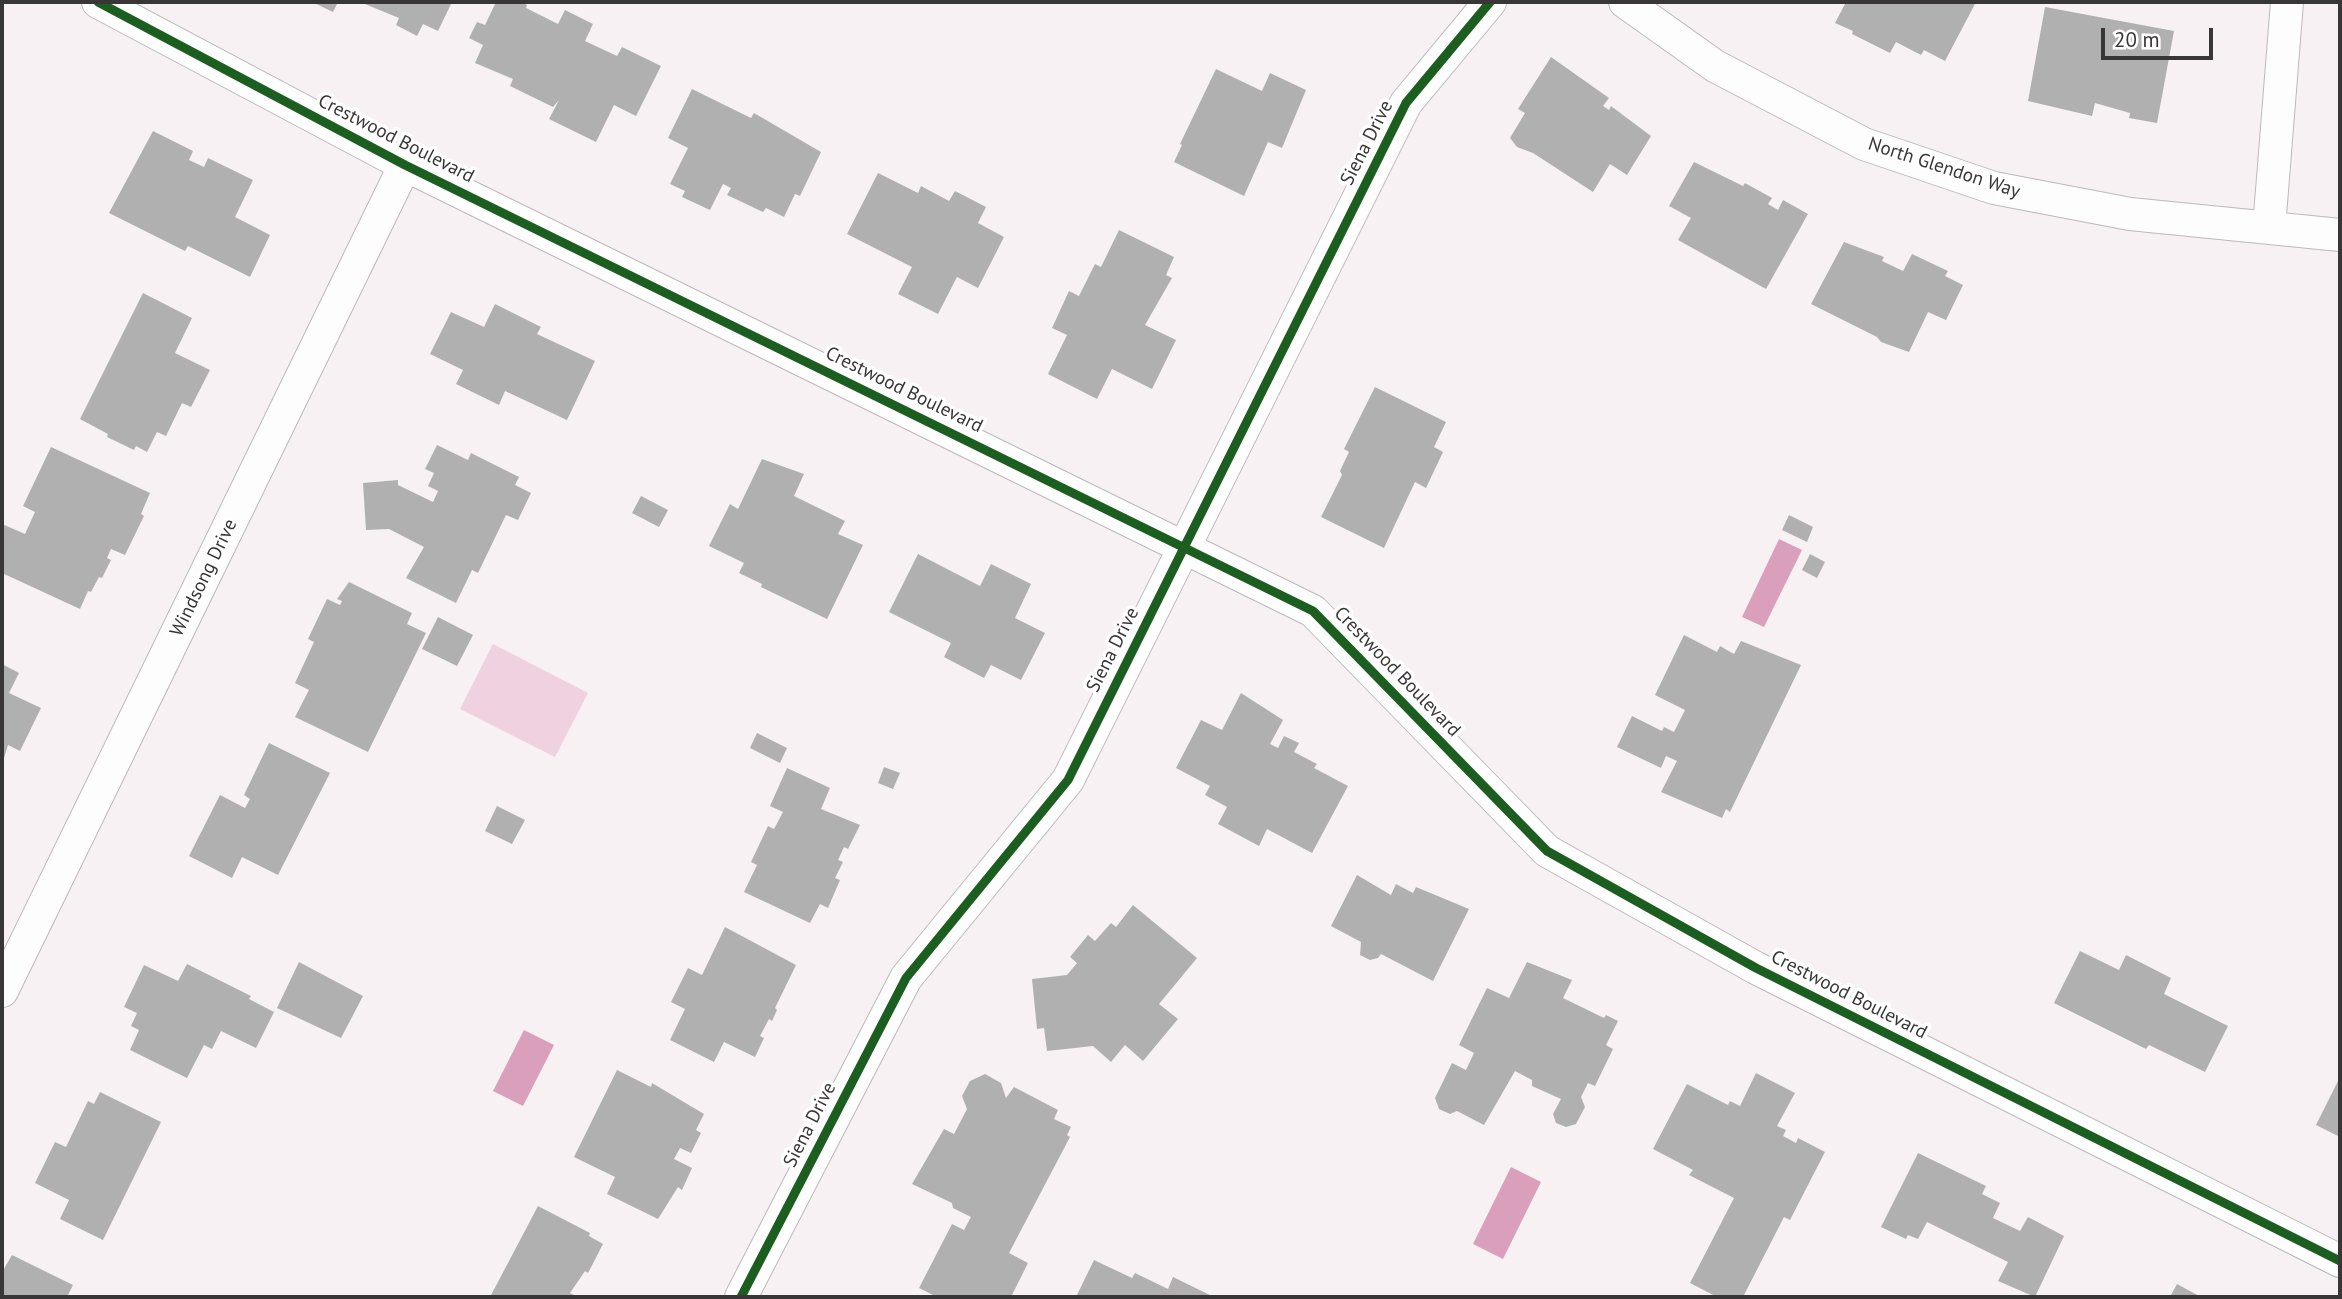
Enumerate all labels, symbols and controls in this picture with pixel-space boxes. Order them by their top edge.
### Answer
scale bar [2104,14,2216,58]
text: 20 m [2114,26,2160,53]
street label: Crestwood Boulevard [314,90,478,188]
street label: Siena Drive [1336,97,1398,189]
street label: North Glendon Way [1865,133,2023,203]
street label: Crestwood Boulevard [822,342,986,438]
street label: Windsong Drive [166,516,242,640]
street label: Crestwood Boulevard [1329,602,1465,742]
street label: Siena Drive [1082,604,1144,696]
street label: Crestwood Boulevard [1767,946,1931,1044]
street label: Siena Drive [779,1079,841,1171]

